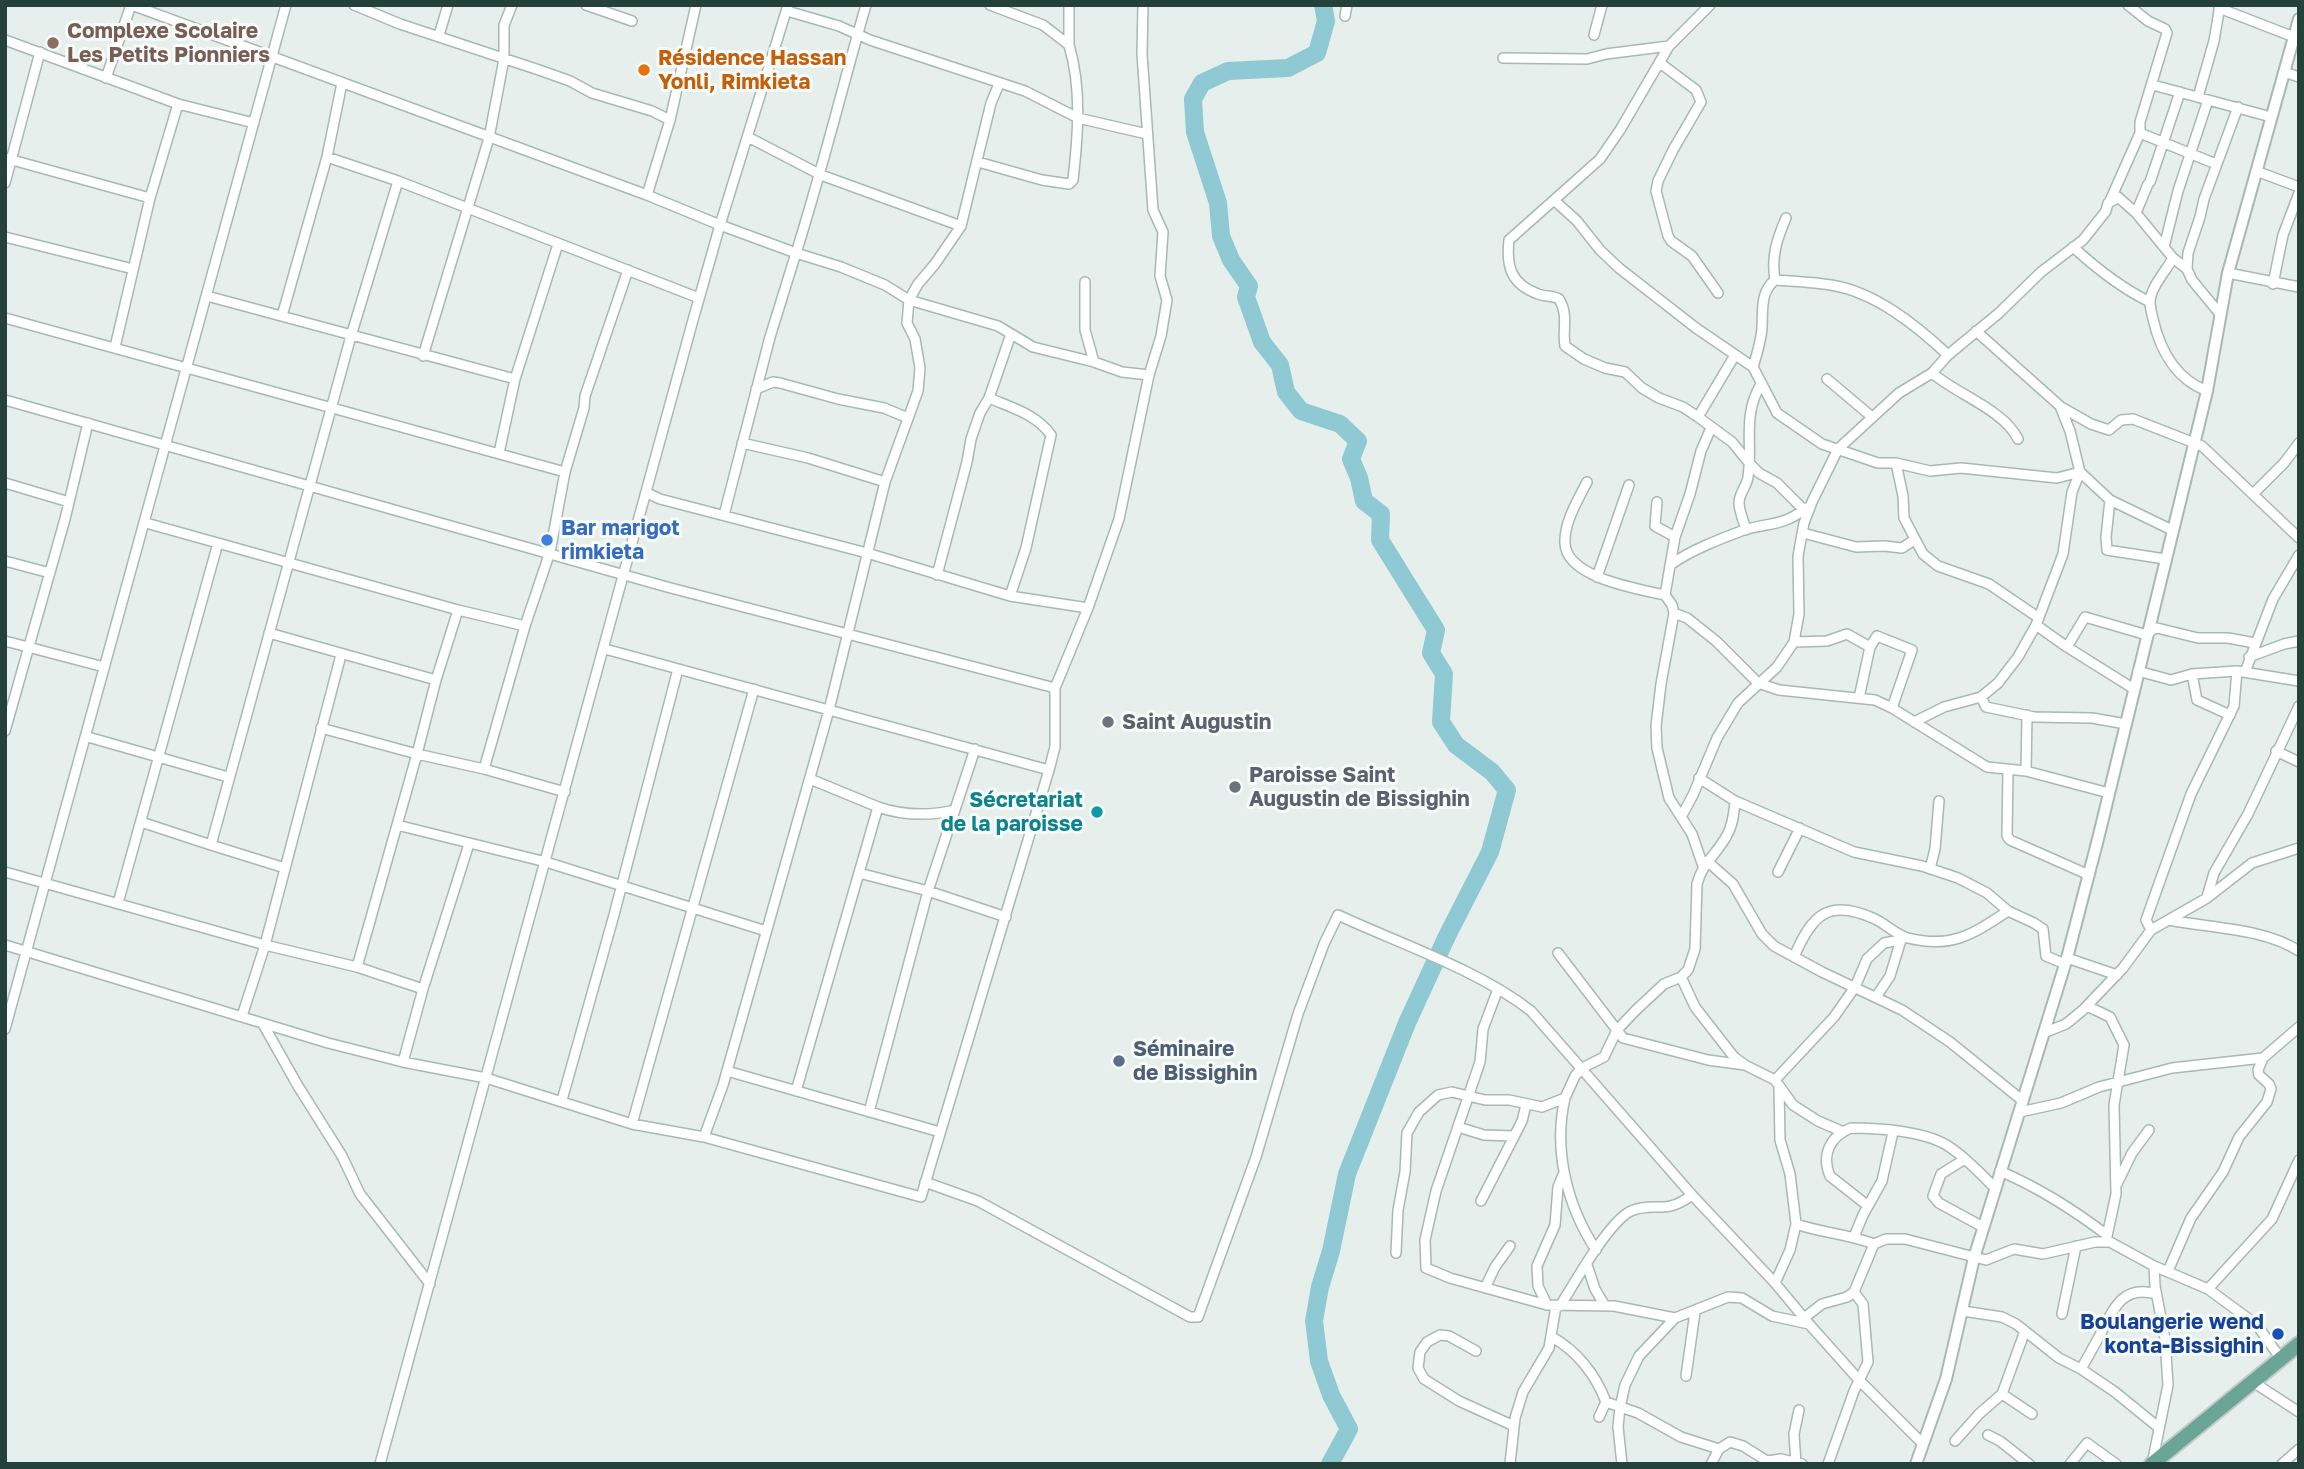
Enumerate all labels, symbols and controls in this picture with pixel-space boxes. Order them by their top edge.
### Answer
place label: Complexe Scolaire Les Petits Pionniers [67,18,270,68]
marker: Complexe Scolaire Les Petits Pionniers [45,35,61,51]
place label: Résidence Hassan Yonli, Rimkieta [658,45,846,95]
marker: Résidence Hassan Yonli, Rimkieta [636,62,652,78]
place label: Bar marigot rimkieta [561,515,680,565]
marker: Bar marigot rimkieta [539,532,555,548]
place label: Saint Augustin [1122,709,1271,735]
marker: Saint Augustin [1100,714,1116,730]
place label: Paroisse Saint Augustin de Bissighin [1249,762,1470,812]
marker: Paroisse Saint Augustin de Bissighin [1227,779,1243,795]
place label: Sécretariat de la paroisse [941,787,1083,837]
marker: Sécretariat de la paroisse [1089,804,1105,820]
place label: Séminaire de Bissighin [1133,1036,1257,1086]
marker: Séminaire de Bissighin [1111,1053,1127,1069]
place label: Boulangerie wend konta-Bissighin [2080,1309,2264,1359]
marker: Boulangerie wend konta-Bissighin [2270,1326,2286,1342]

